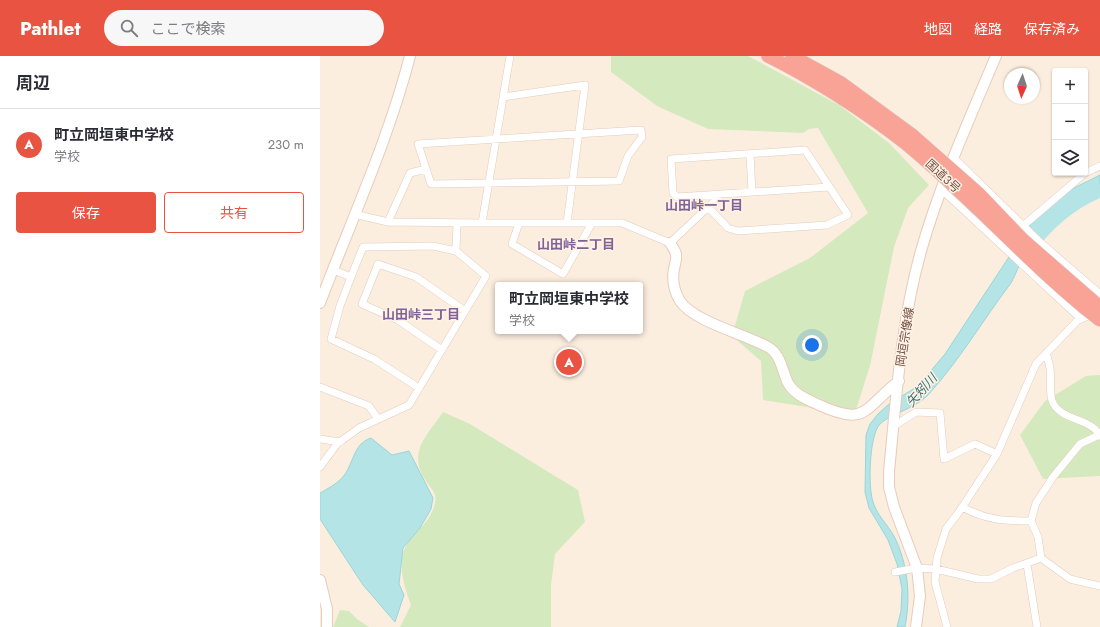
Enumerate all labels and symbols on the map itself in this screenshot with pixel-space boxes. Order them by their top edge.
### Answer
north arrow [1004,68,1040,104]
street label: 国道3号 [921,155,965,197]
district label: 山田峠一丁目 [665,196,743,215]
district label: 山田峠二丁目 [537,235,615,254]
district label: 山田峠三丁目 [382,305,460,324]
street label: 岡垣宗像線 [891,306,919,368]
your location [802,335,822,355]
pin: A [556,347,582,377]
water label: 矢矧川 [901,368,943,411]

